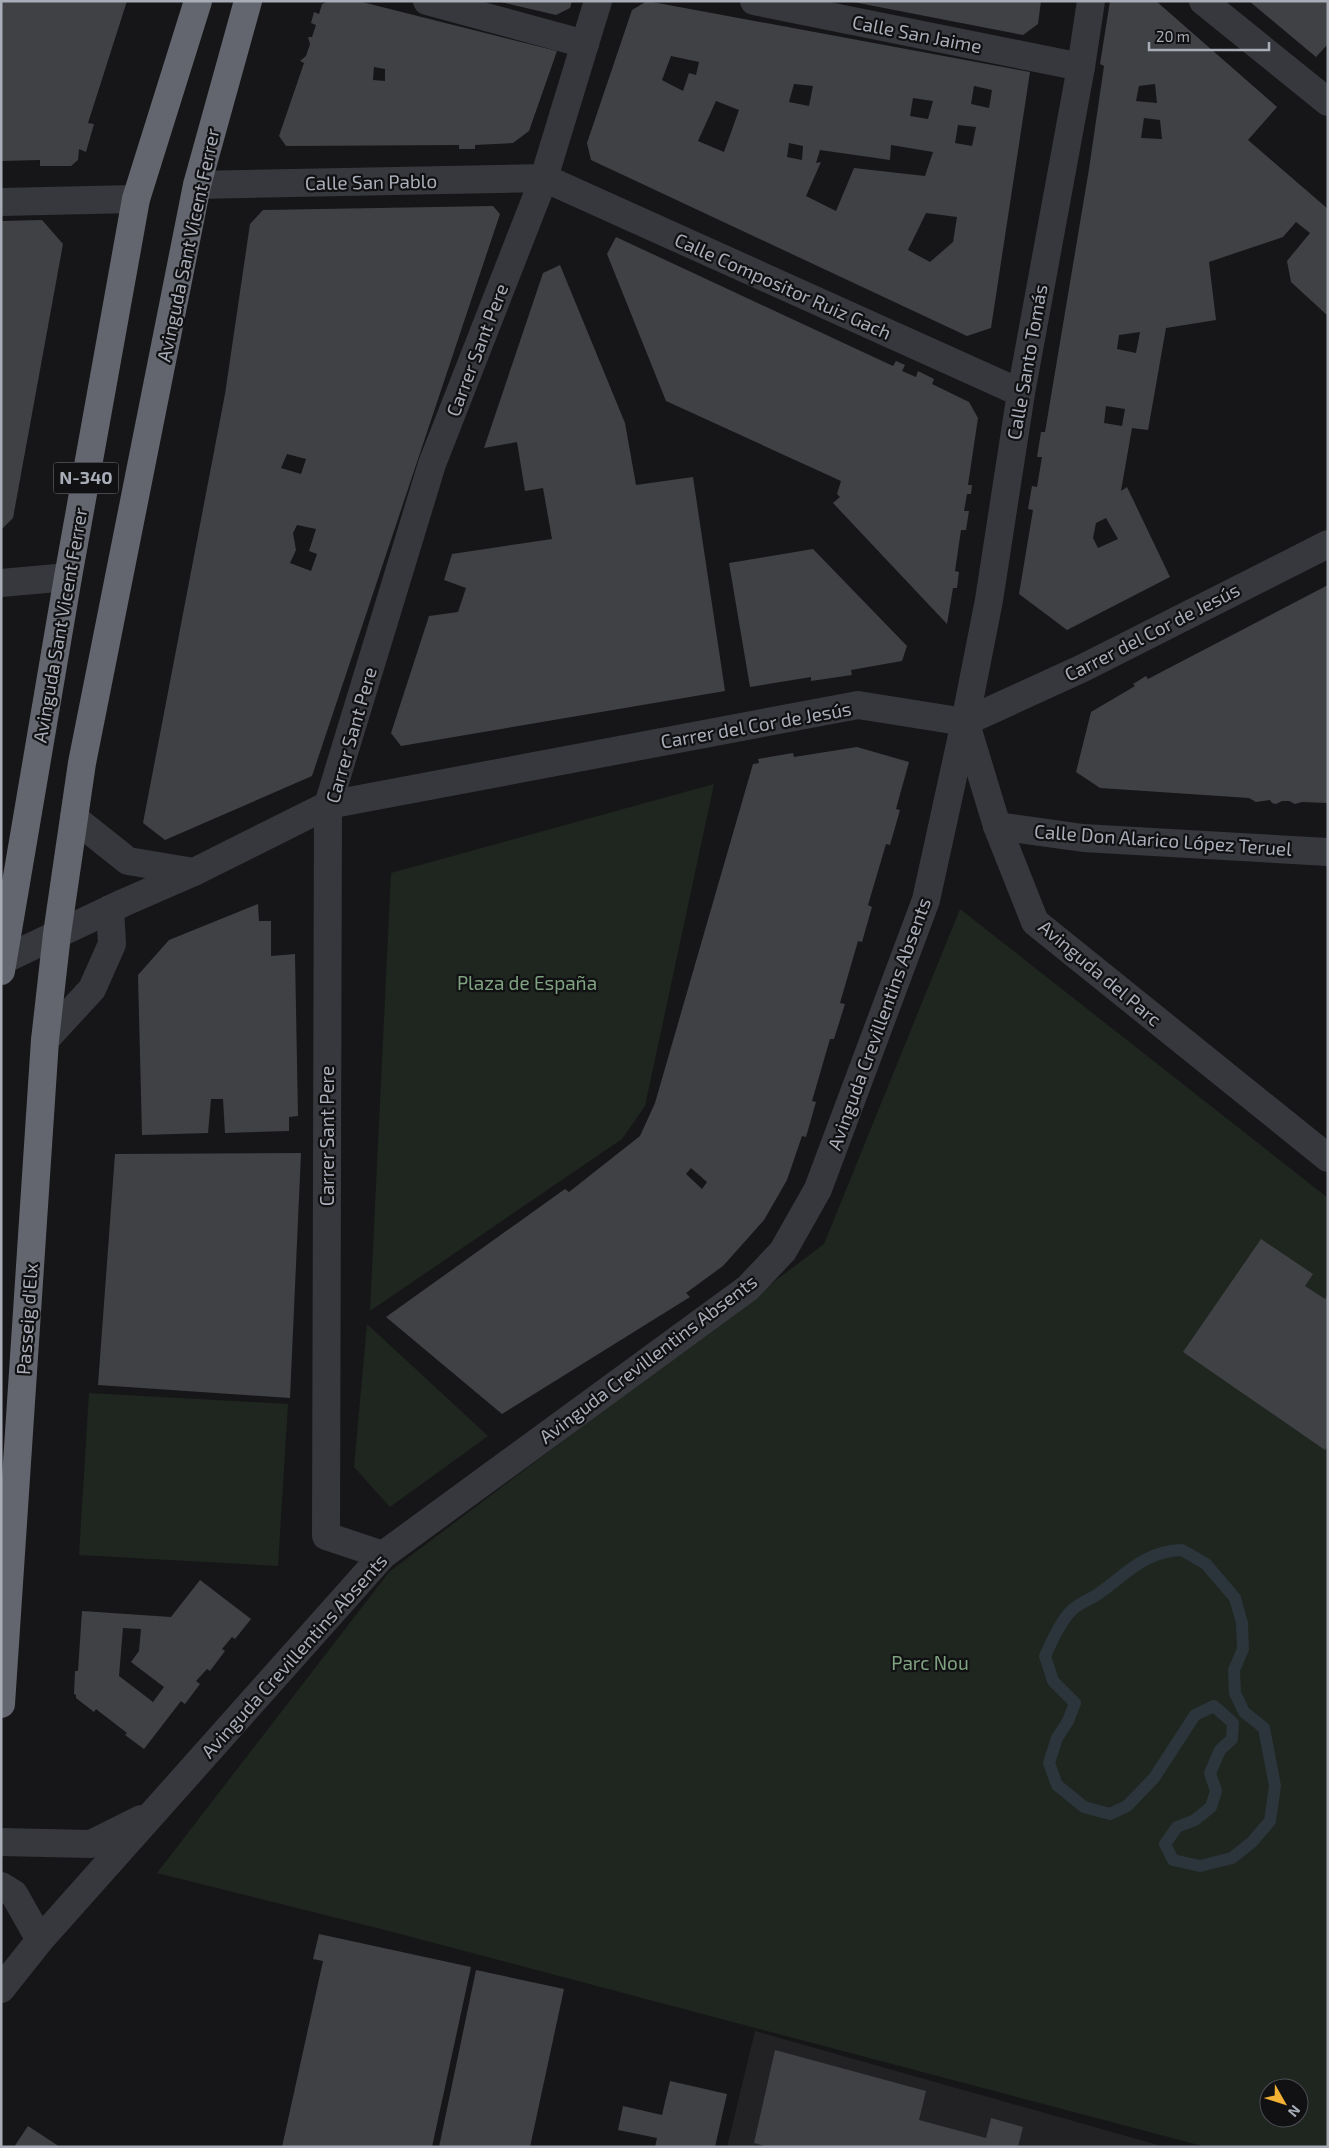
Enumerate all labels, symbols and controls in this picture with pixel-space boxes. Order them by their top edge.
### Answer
street label: Calle San Jaime [850,10,984,57]
scale bar [1149,20,1269,52]
text: 20 m [1156,27,1190,45]
street label: Avinguda Sant Vicent Ferrer [151,125,224,364]
street label: Calle San Pablo [305,169,437,194]
street label: Calle Compositor Ruiz Gach [671,227,895,344]
street label: Carrer Sant Pere [441,280,512,419]
street label: Calle Santo Tomás [1002,282,1051,441]
road number: N-340 [54,462,118,493]
street label: Avinguda Sant Vicent Ferrer [27,505,92,744]
street label: Carrer del Cor de Jesús [1060,577,1243,686]
street label: Carrer Sant Pere [320,664,381,806]
street label: Carrer del Cor de Jesús [659,696,853,753]
street label: Calle Don Alarico López Teruel [1033,819,1293,860]
street label: Avinguda Crevillentins Absents [822,895,935,1153]
street label: Avinguda del Parc [1034,915,1166,1031]
park label: Plaza de España [457,971,597,994]
street label: Carrer Sant Pere [315,1066,338,1206]
street label: Passeig d'Elx [11,1262,42,1376]
street label: Avinguda Crevillentins Absents [534,1269,761,1448]
street label: Avinguda Crevillentins Absents [196,1549,391,1762]
park label: Parc Nou [891,1651,969,1674]
north arrow [1259,2078,1309,2128]
text: N [1285,2102,1304,2121]

